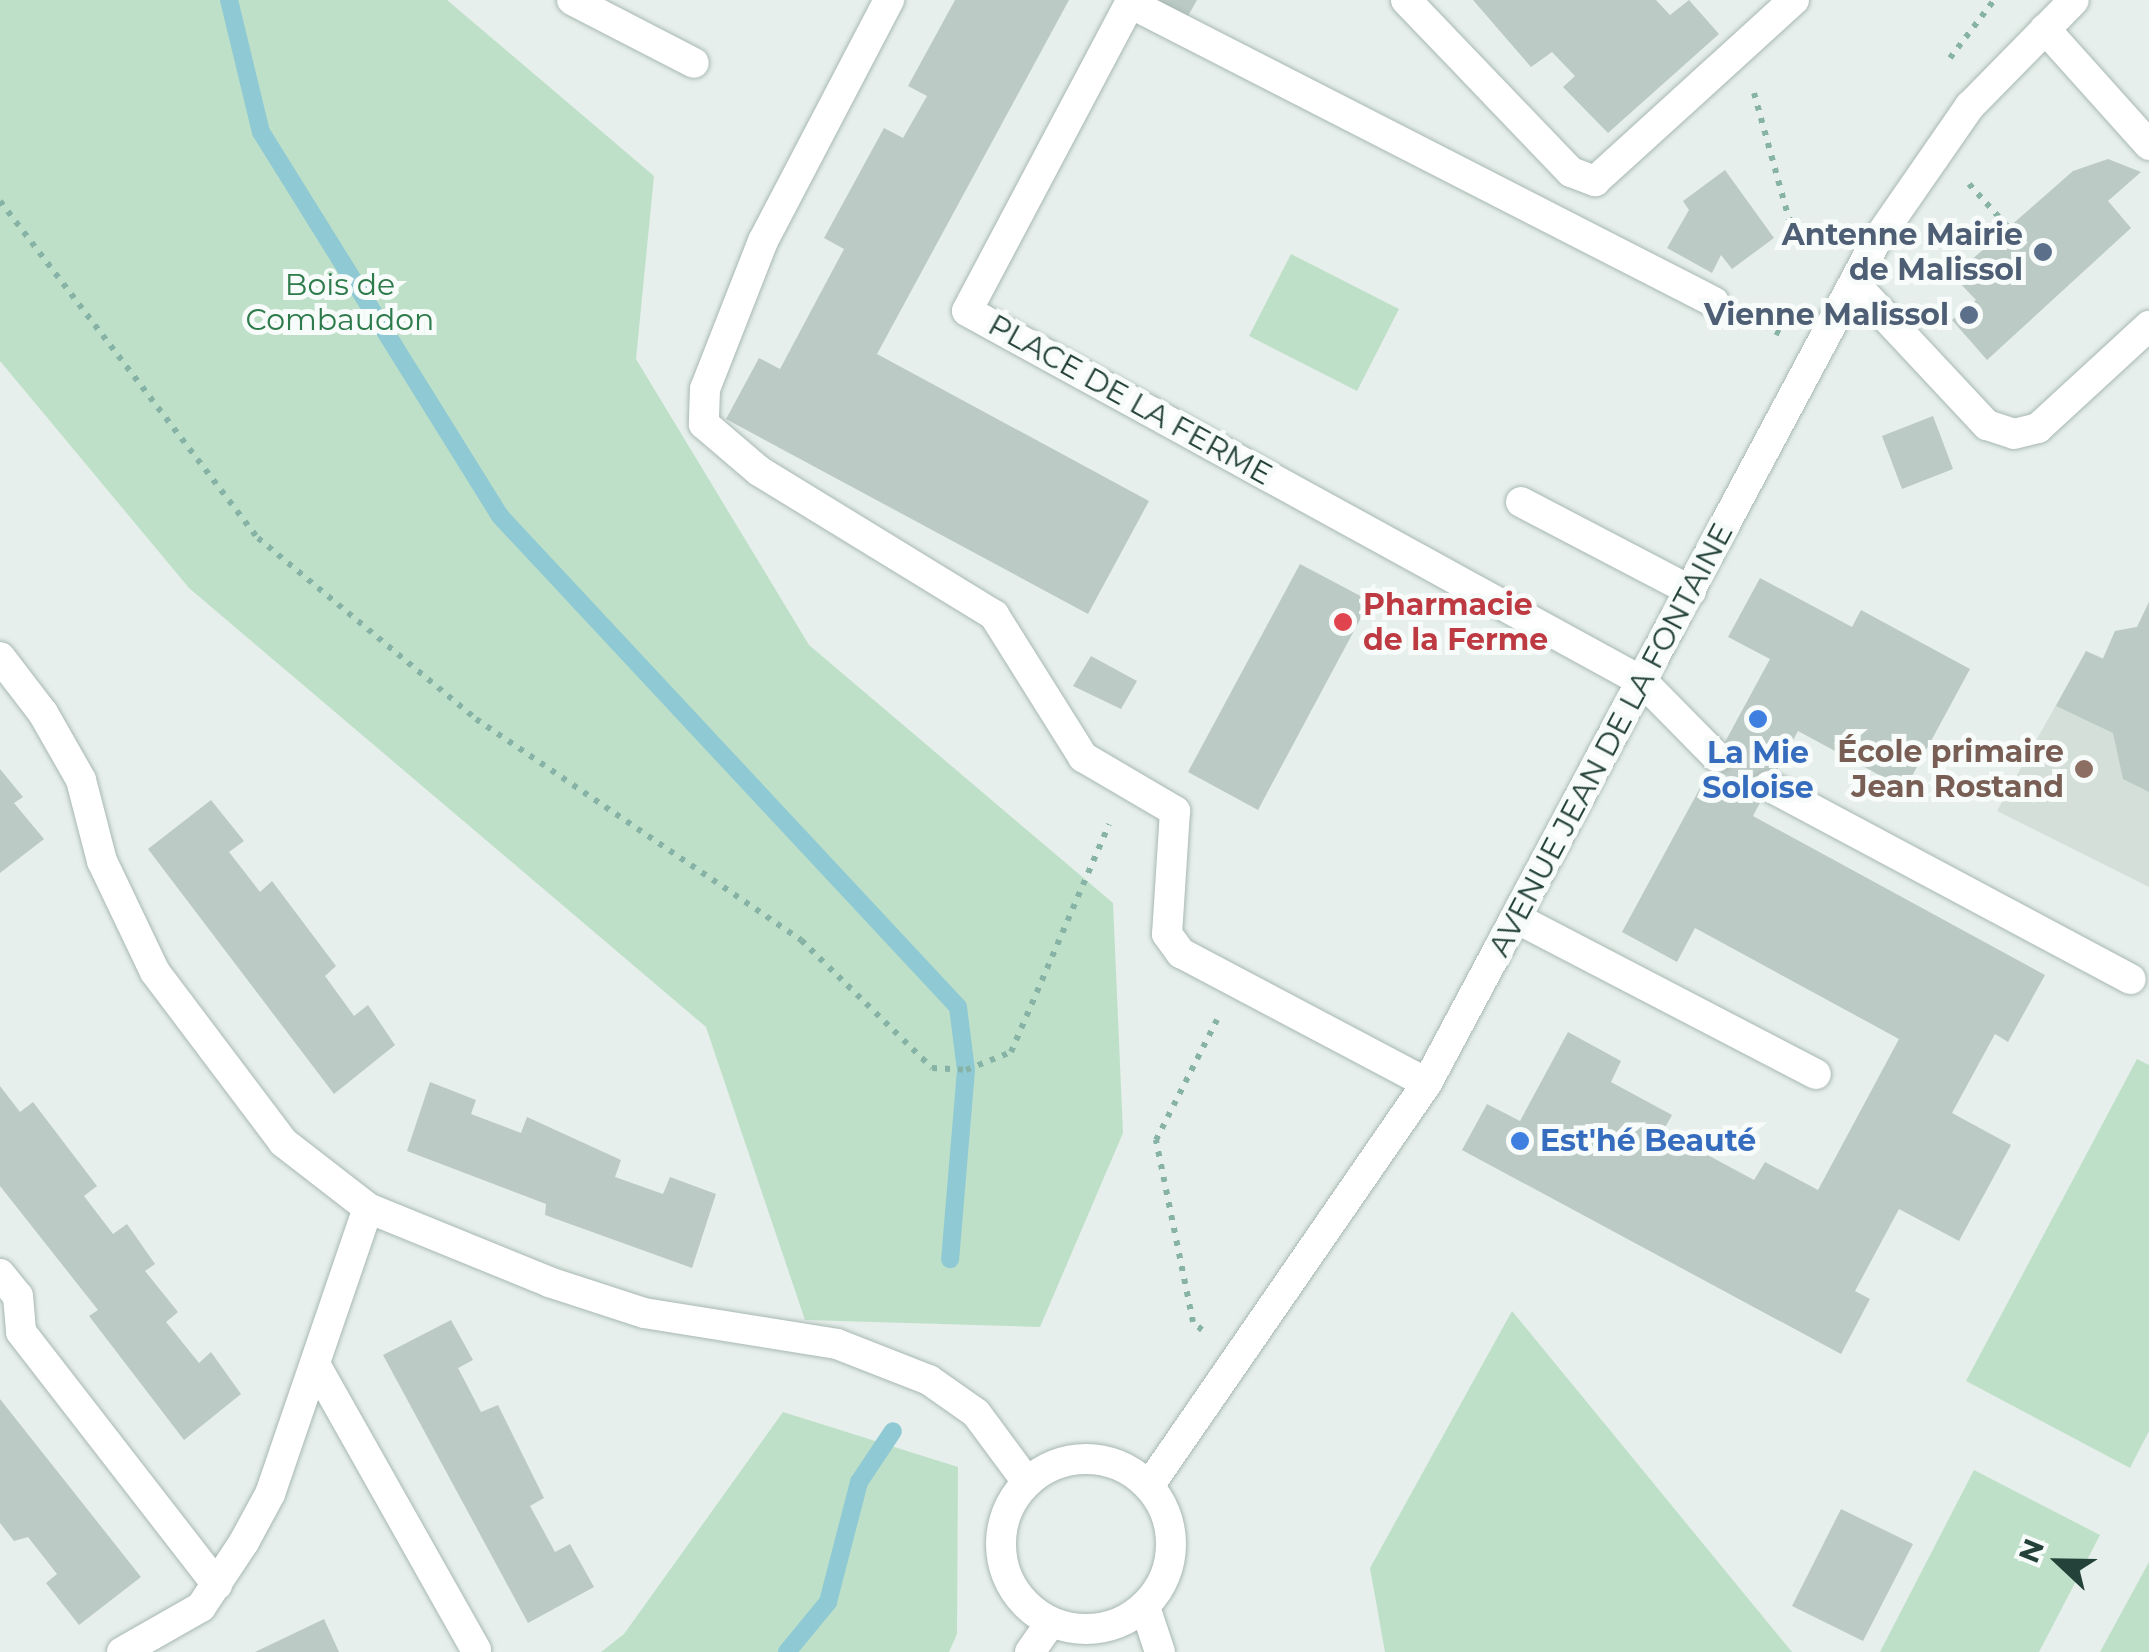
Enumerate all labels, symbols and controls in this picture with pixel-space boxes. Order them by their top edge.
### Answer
place label: Antenne Mairie de Malissol [1782,217,2023,288]
marker: Antenne Mairie de Malissol [2032,241,2054,263]
park label: Bois de Combaudon [246,267,434,338]
place label: Vienne Malissol [1704,297,1949,333]
marker: Vienne Malissol [1958,304,1980,326]
street label: PLACE DE LA FERME [982,307,1278,493]
street label: AVENUE JEAN DE LA FONTAINE [1481,517,1741,963]
place label: Pharmacie de la Ferme [1363,587,1548,658]
marker: Pharmacie de la Ferme [1332,611,1354,633]
marker: La Mie Soloise [1747,708,1769,730]
place label: École primaire Jean Rostand [1837,734,2064,804]
place label: La Mie Soloise [1702,735,1814,806]
marker: École primaire Jean Rostand [2073,758,2095,780]
place label: Est'hé Beauté [1540,1123,1756,1159]
marker: Est'hé Beauté [1509,1130,1531,1152]
north arrow [2009,1512,2109,1612]
text: N [2011,1534,2051,1568]

